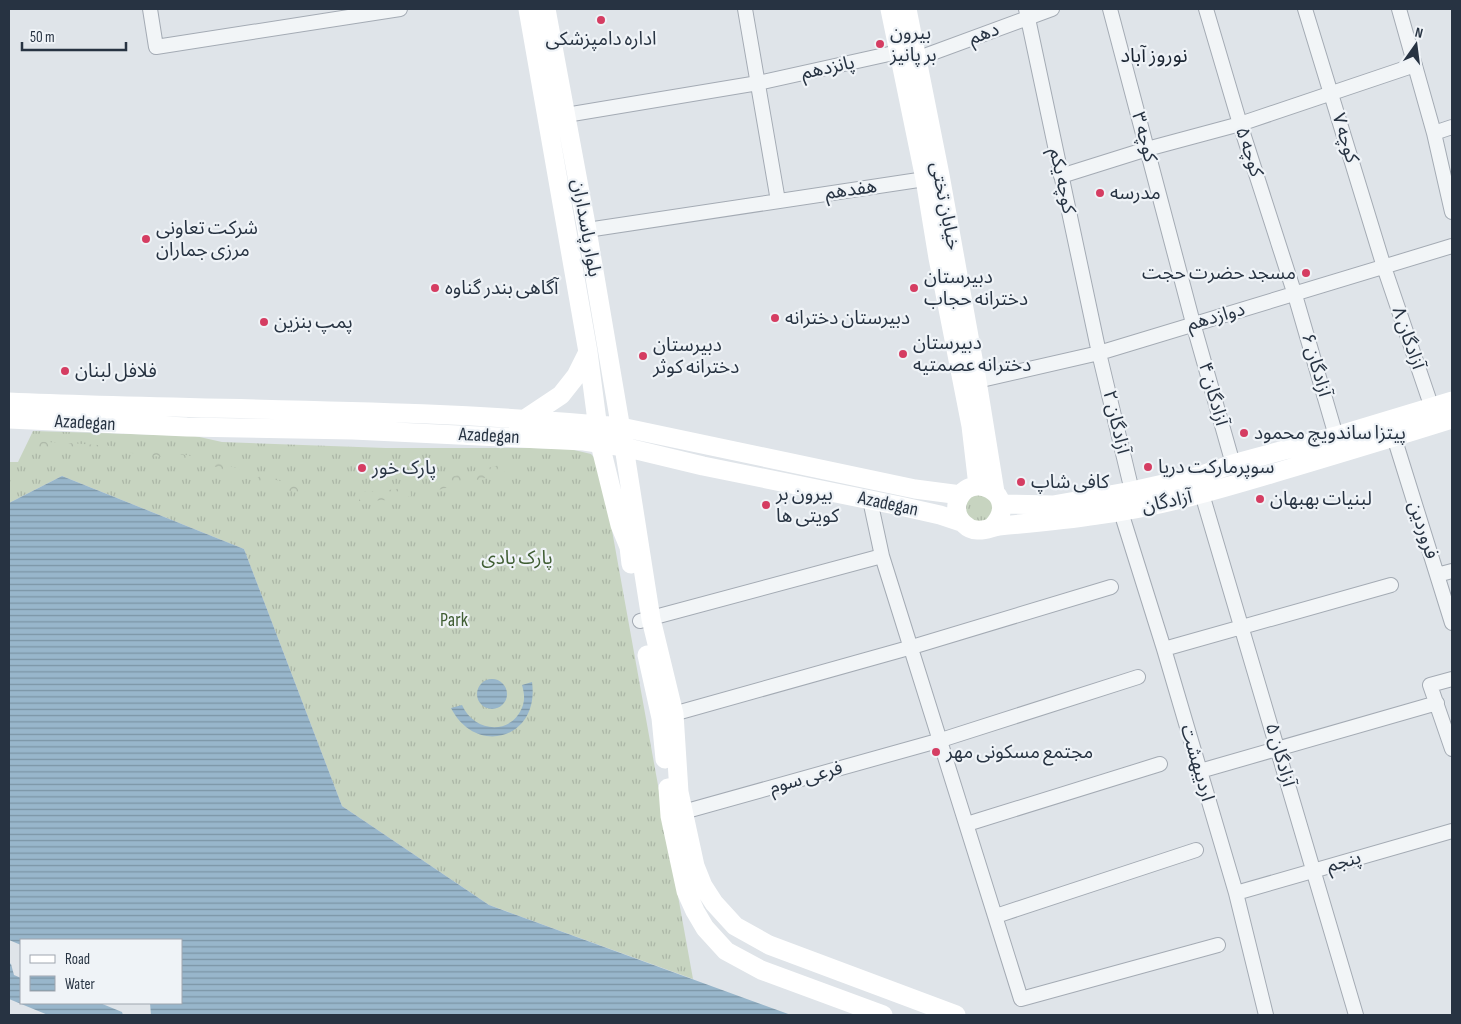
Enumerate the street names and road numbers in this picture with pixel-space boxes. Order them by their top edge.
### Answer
street label: دهم [966,18,1003,52]
street label: پانزدهم [799,51,857,87]
street label: کوچه ۳ [1126,109,1162,166]
street label: کوچه ۷ [1326,110,1364,167]
street label: کوچه ۵ [1230,124,1268,181]
street label: کوچه یکم [1042,146,1080,217]
street label: خیابان تختی [925,160,965,252]
street label: هفدهم [824,175,879,207]
street label: بلوار پاسداران [566,177,606,279]
street label: دوازدهم [1184,298,1248,338]
street label: آزادگان ۸ [1387,304,1430,374]
street label: آزادگان ۶ [1296,331,1336,401]
street label: آزادگان ۴ [1193,360,1233,430]
street label: آزادگان ۲ [1098,388,1135,458]
street label: Azadegan [53,410,116,436]
street label: Azadegan [457,423,520,449]
street label: آزادگان [1140,485,1196,519]
street label: Azadegan [855,486,920,522]
street label: فروردین [1403,498,1443,562]
street label: آزادگان ۵ [1260,721,1300,791]
street label: اردیبهشت [1175,722,1219,804]
street label: فرعی سوم [767,757,846,801]
street label: پنجم [1324,846,1365,880]

